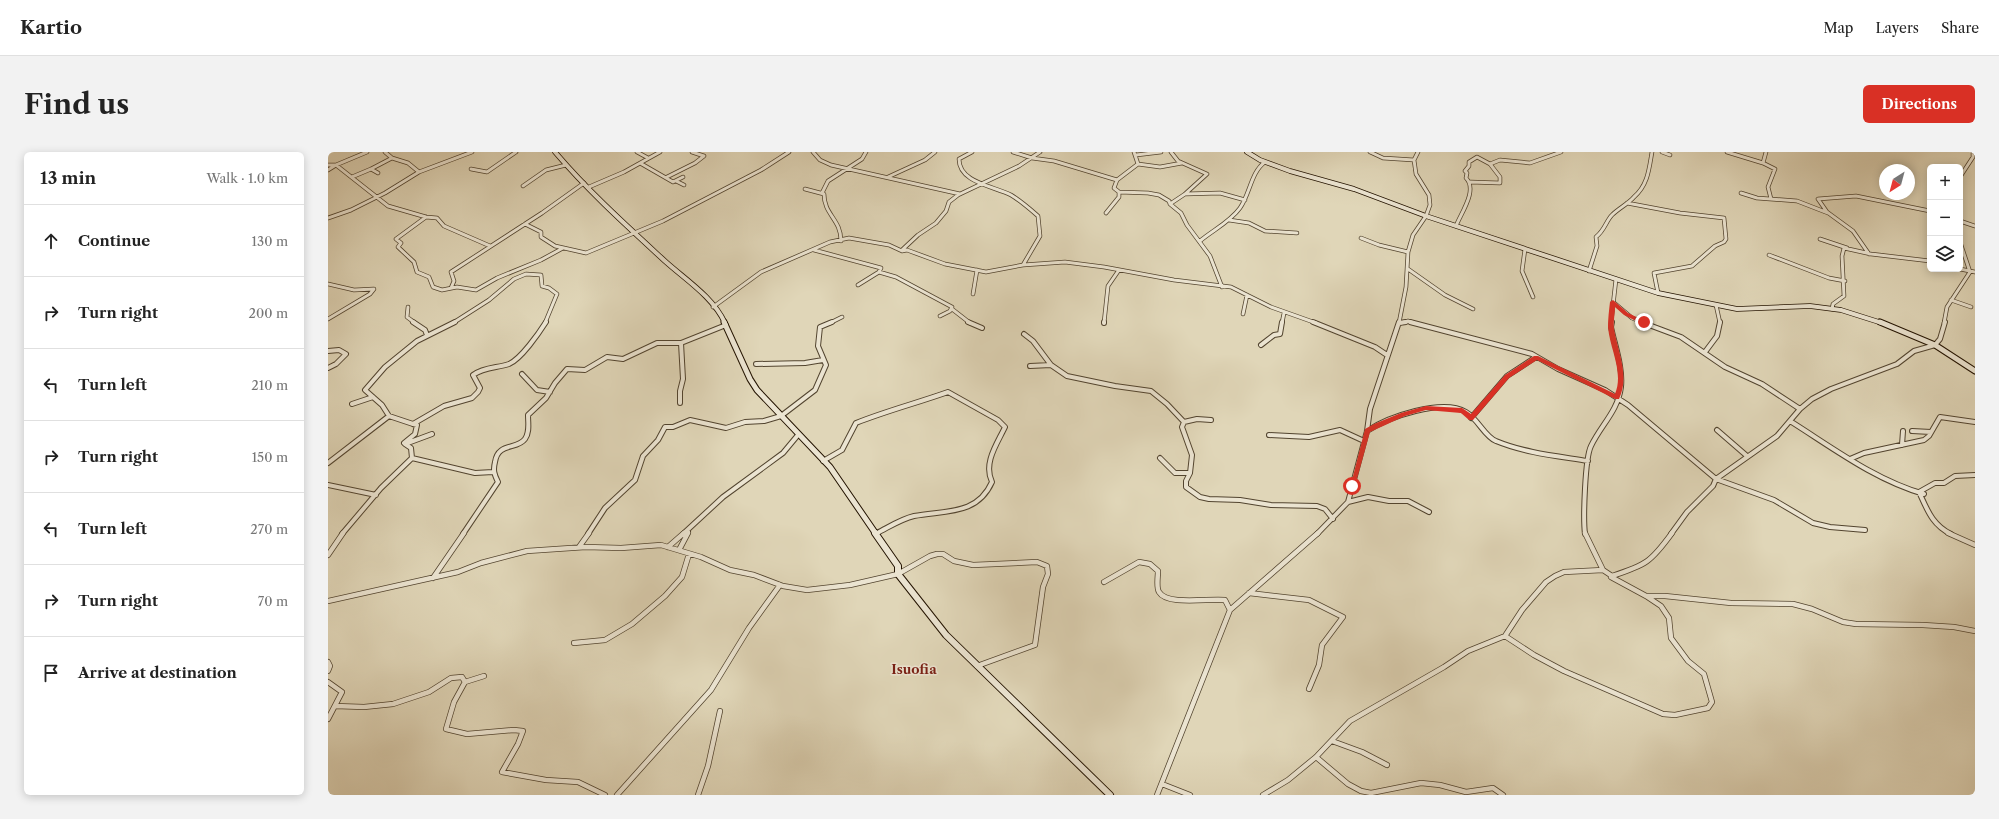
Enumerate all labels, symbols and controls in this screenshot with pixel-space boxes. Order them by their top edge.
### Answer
text: Kartio [20,16,82,39]
text: Map [1823,19,1853,37]
text: Layers [1875,19,1919,37]
text: Share [1941,19,1979,37]
button: Directions [1863,85,1975,123]
text: Find us [24,87,129,121]
north arrow [1879,164,1915,200]
map controls [1927,164,1963,272]
button: + [1927,164,1963,200]
text: 13 min [40,168,96,188]
text: Walk · 1.0 km [206,170,288,186]
button: − [1927,200,1963,236]
icon: ahead [40,230,62,252]
text: Continue [78,231,150,250]
text: 130 m [252,233,288,249]
button: layers [1927,236,1963,272]
icon: right [40,302,62,324]
text: Turn right [78,303,158,322]
text: 200 m [248,305,288,321]
route end [1635,313,1653,331]
icon: left [40,374,62,396]
text: Turn left [78,375,147,394]
text: 210 m [251,377,288,393]
icon: right [40,446,62,468]
text: Turn right [78,447,158,466]
text: 150 m [252,449,288,465]
route start [1343,477,1361,495]
icon: left [40,518,62,540]
text: Turn left [78,519,147,538]
text: 270 m [250,521,288,537]
icon: right [40,590,62,612]
text: Turn right [78,591,158,610]
text: 70 m [258,593,288,609]
district label: Isuofia [891,661,937,677]
icon: arrive [40,662,62,684]
text: Arrive at destination [78,663,237,682]

